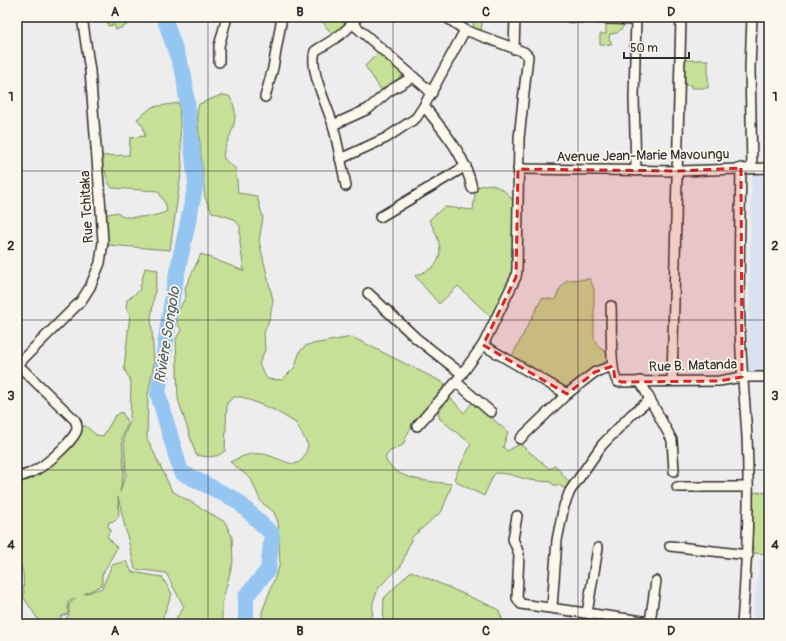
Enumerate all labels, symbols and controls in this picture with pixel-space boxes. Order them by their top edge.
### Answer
text: A [111,4,120,20]
text: B [296,4,304,20]
text: C [482,4,490,20]
text: D [667,4,675,20]
scale bar [624,34,689,60]
text: 50 m [630,41,658,56]
text: 1 [8,89,14,105]
text: 1 [772,89,778,105]
street label: Avenue Jean-Marie Mavoungu [556,145,730,166]
street label: Rue Tchitaka [76,170,97,244]
text: 2 [7,238,15,254]
text: 2 [771,238,779,254]
water label: Rivière Songolo [151,285,185,385]
street label: Rue B. Matanda [649,355,737,376]
text: 3 [7,388,15,404]
text: 3 [771,388,779,404]
text: 4 [7,537,15,553]
text: 4 [771,537,779,553]
text: A [111,623,120,639]
text: B [296,623,304,639]
text: C [482,623,490,639]
text: D [667,623,675,639]

